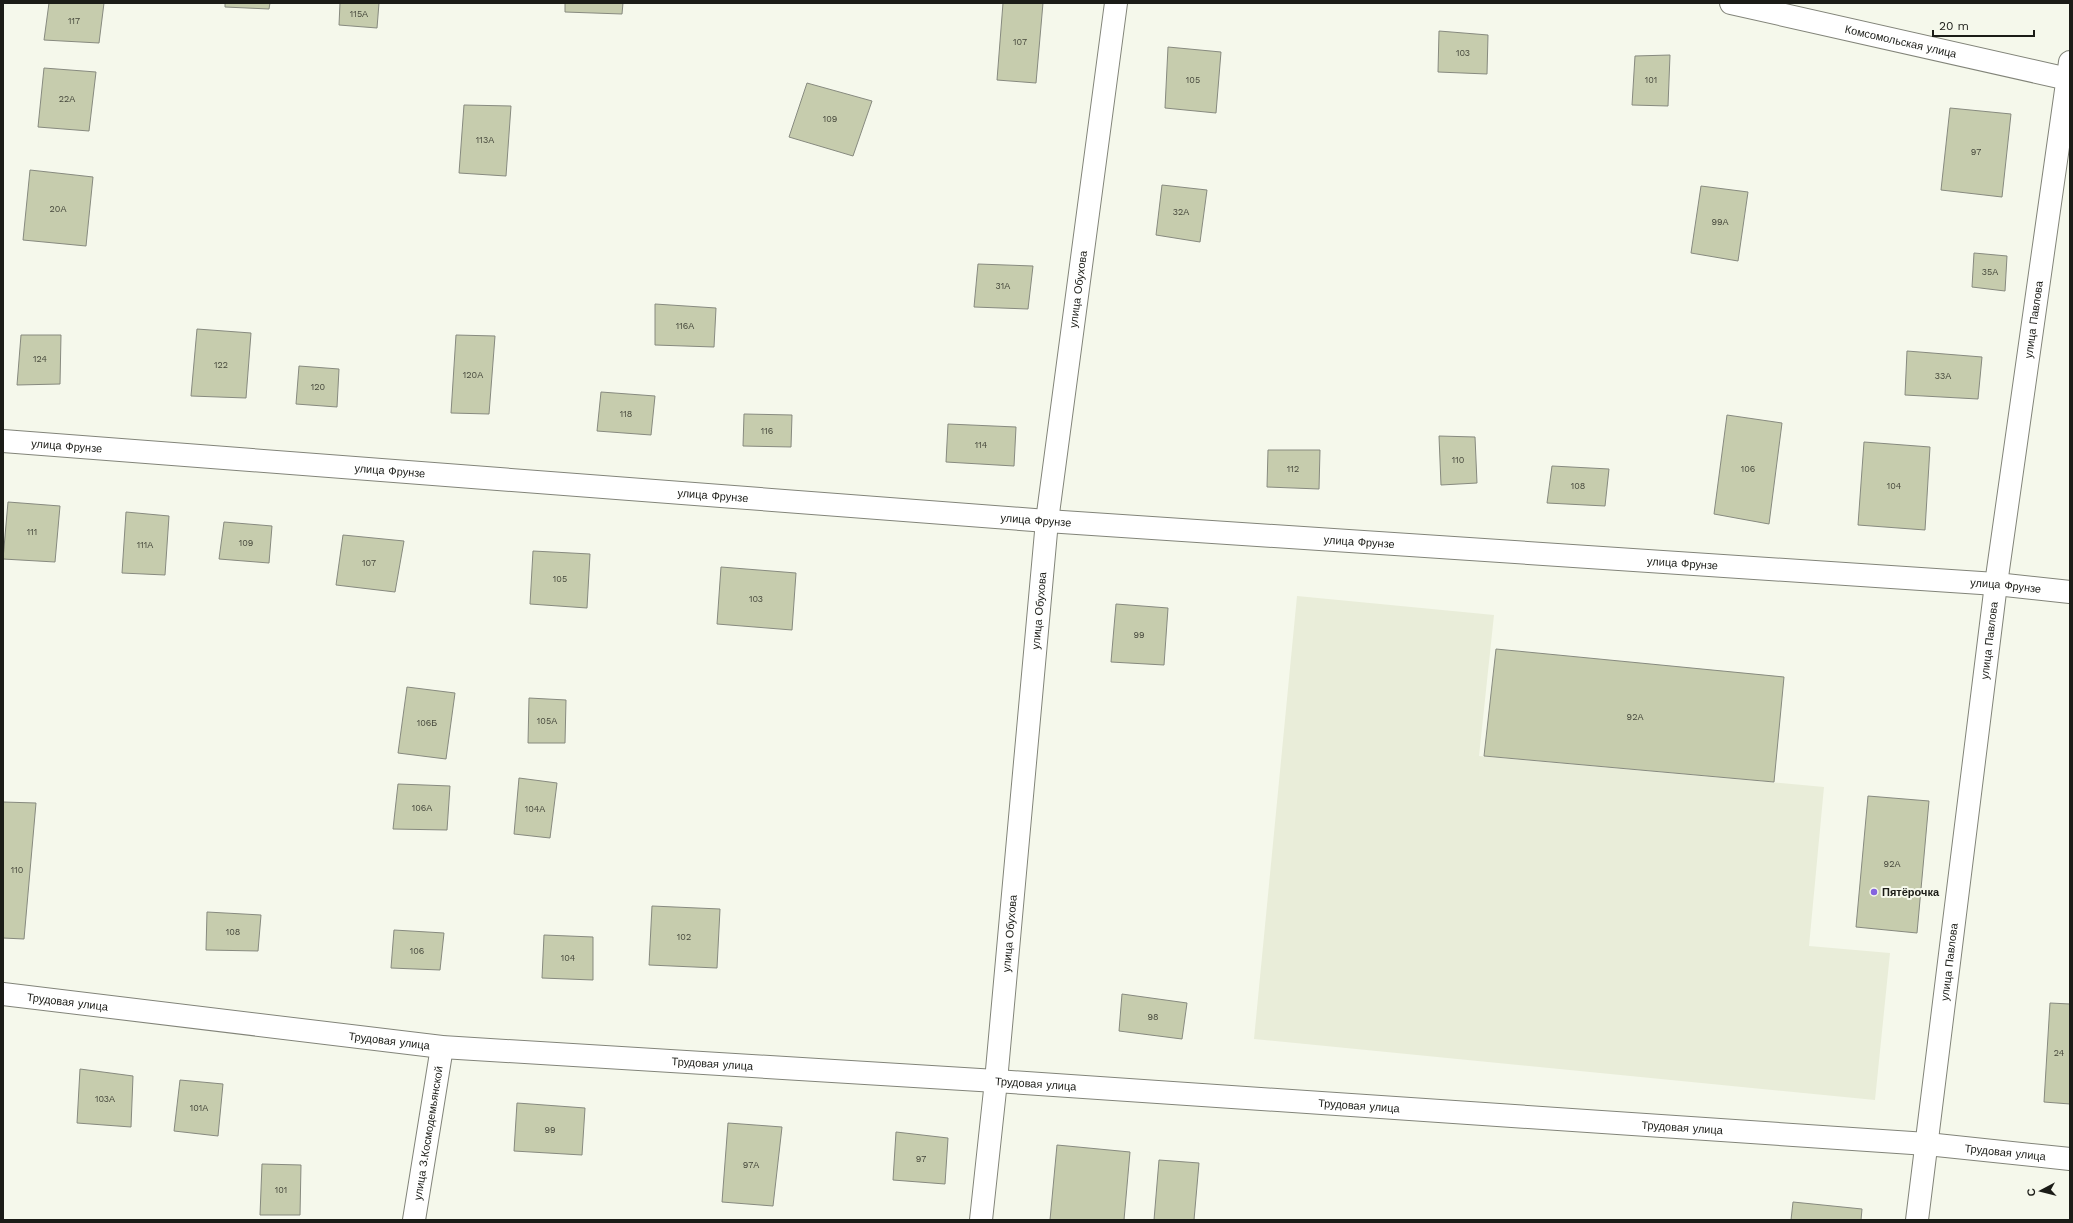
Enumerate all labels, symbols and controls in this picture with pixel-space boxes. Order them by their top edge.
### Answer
house number: 115А [350,9,368,19]
scale bar [1933,12,2034,38]
house number: 117 [68,16,80,26]
text: 20 m [1939,19,1969,33]
street label: Комсомольская улица [1844,23,1959,61]
house number: 107 [1013,37,1027,47]
house number: 103 [1456,48,1470,58]
house number: 105 [1186,75,1200,85]
house number: 101 [1645,75,1657,85]
house number: 22А [59,94,75,104]
house number: 109 [823,114,837,124]
house number: 113А [476,135,494,145]
house number: 97 [1971,147,1981,157]
house number: 20А [50,204,66,214]
house number: 32А [1173,207,1189,217]
house number: 99А [1711,217,1729,227]
street label: улица Обухова [1067,249,1090,329]
house number: 35А [1982,267,1998,277]
street label: улица Павлова [2022,279,2046,359]
house number: 31А [996,281,1010,291]
house number: 116А [676,321,694,331]
house number: 124 [33,354,47,364]
house number: 122 [214,360,228,370]
house number: 120А [463,370,483,380]
house number: 33А [1935,371,1951,381]
house number: 120 [311,382,326,392]
house number: 118 [620,409,632,419]
house number: 116 [761,426,773,436]
street label: улица Фрунзе [31,437,103,456]
house number: 114 [975,440,988,450]
house number: 110 [1452,455,1465,465]
street label: улица Фрунзе [354,462,426,480]
house number: 112 [1287,464,1299,474]
house number: 106 [1741,464,1755,474]
house number: 108 [1571,481,1585,491]
house number: 104 [1887,481,1902,491]
street label: улица Фрунзе [677,487,749,505]
street label: улица Фрунзе [1000,511,1072,530]
house number: 111 [27,527,37,537]
street label: улица Фрунзе [1323,533,1395,551]
house number: 109 [239,538,253,548]
house number: 111А [137,540,153,550]
street label: улица Фрунзе [1647,555,1718,573]
house number: 107 [362,558,376,568]
street label: улица Обухова [1029,571,1049,650]
house number: 105 [553,574,567,584]
street label: улица Фрунзе [1970,576,2042,596]
house number: 103 [749,594,763,604]
street label: улица Павлова [1978,600,2001,680]
house number: 99 [1133,630,1145,640]
house number: 92А [1627,712,1643,722]
house number: 105А [537,716,557,726]
house number: 106Б [417,718,437,728]
house number: 106А [412,803,432,813]
house number: 104А [525,804,545,814]
house number: 92А [1884,859,1900,869]
house number: 110 [11,865,24,875]
place label: Пятёрочка [1882,886,1940,899]
marker: Пятёрочка [1869,887,1879,897]
street label: улица Обухова [1000,893,1020,973]
street label: улица Павлова [1938,922,1961,1002]
house number: 108 [226,927,240,937]
house number: 102 [677,932,691,942]
house number: 106 [410,946,424,956]
house number: 104 [561,953,576,963]
street label: Трудовая улица [26,991,110,1014]
house number: 98 [1147,1012,1159,1022]
street label: Трудовая улица [348,1030,431,1053]
house number: 24 [2054,1048,2065,1058]
street label: Трудовая улица [671,1055,754,1073]
street label: улица З.Космодемьянской [411,1065,446,1201]
street label: Трудовая улица [994,1075,1078,1093]
house number: 103А [95,1094,115,1104]
street label: Трудовая улица [1318,1097,1401,1115]
house number: 101А [190,1103,208,1113]
street label: Трудовая улица [1641,1119,1724,1137]
house number: 99 [544,1125,556,1135]
street label: Трудовая улица [1964,1142,2047,1164]
house number: 97 [916,1154,926,1164]
house number: 97А [743,1160,759,1170]
north arrow [2021,1171,2061,1211]
house number: 101 [275,1185,287,1195]
text: С [2025,1187,2039,1197]

